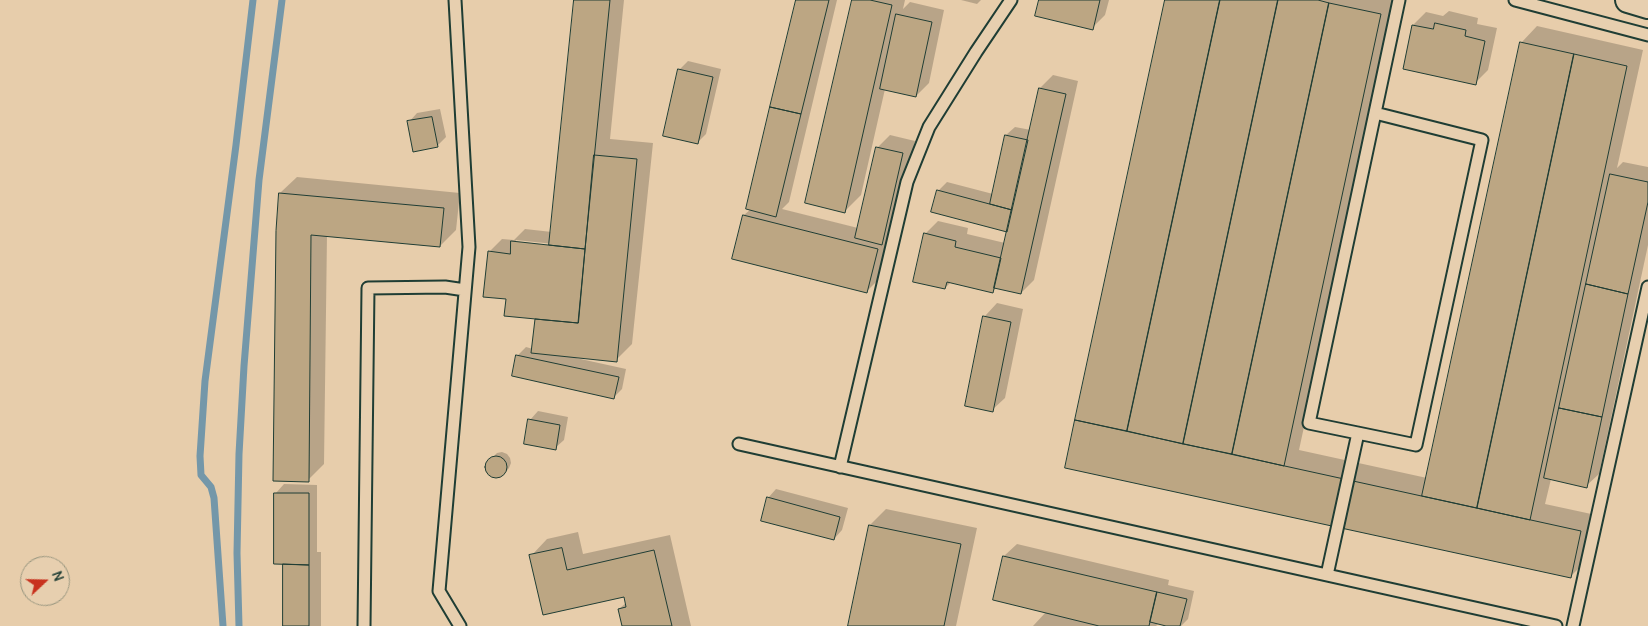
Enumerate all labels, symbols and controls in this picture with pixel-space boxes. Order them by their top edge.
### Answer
north arrow [20,556,70,606]
text: N [48,568,68,584]

